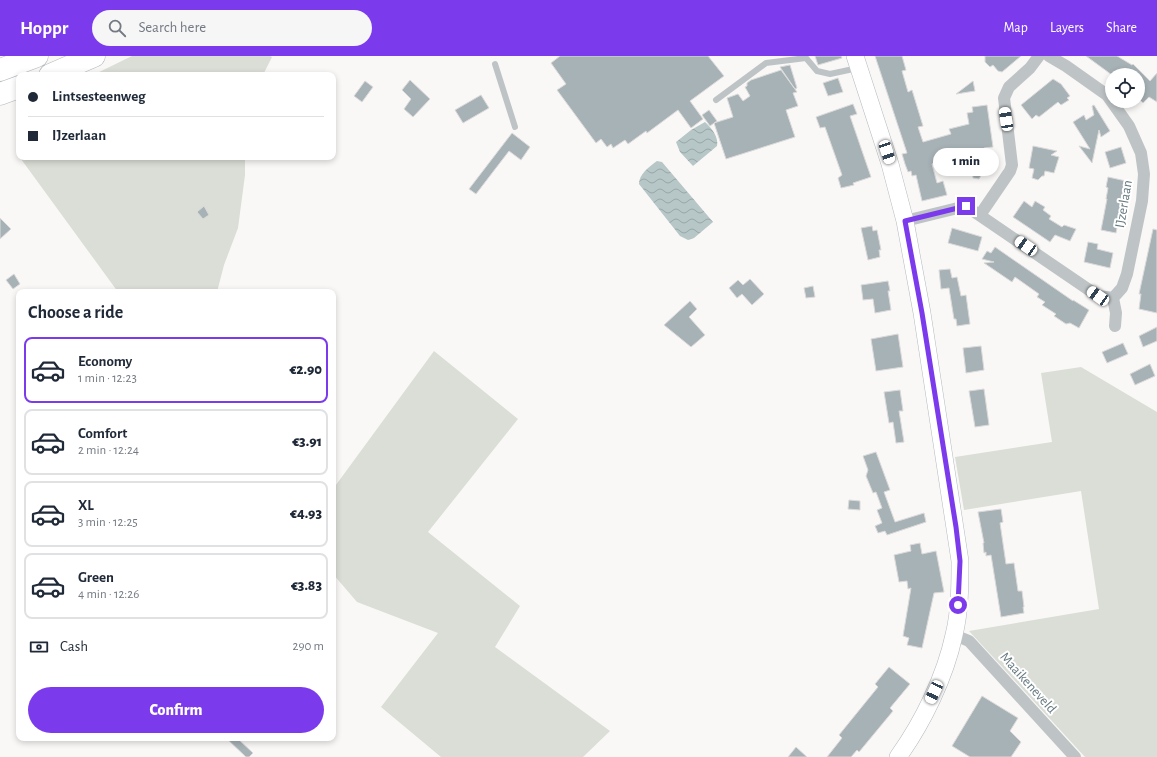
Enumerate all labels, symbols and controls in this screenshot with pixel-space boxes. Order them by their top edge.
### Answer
search box [92,10,372,46]
icon: search [106,17,128,39]
text: Hoppr [20,19,68,38]
text: Search here [138,20,206,35]
text: Map [1003,21,1028,35]
text: Layers [1050,21,1084,35]
text: Share [1106,21,1137,35]
map controls [1105,68,1145,108]
button: locate [1105,68,1145,108]
text: Lintsesteenweg [52,89,146,104]
car [998,106,1014,132]
text: IJzerlaan [52,128,106,143]
car [878,139,896,165]
callout: 1 min [933,148,999,176]
text: 1 min [952,155,980,168]
street label: IJzerlaan [1113,179,1135,229]
route end [957,197,975,215]
car [1013,234,1039,258]
car [1085,284,1111,308]
text: Choose a ride [28,304,123,322]
icon: car [30,352,66,388]
text: Economy [78,354,132,369]
text: €2.90 [289,362,322,377]
text: 1 min · 12:23 [78,372,137,385]
icon: car [30,424,66,460]
text: Comfort [78,426,127,441]
text: €3.91 [292,434,322,449]
text: 2 min · 12:24 [78,444,139,457]
icon: car [30,496,66,532]
text: XL [78,498,94,513]
text: €4.93 [290,506,322,521]
text: 3 min · 12:25 [78,516,138,529]
icon: car [30,568,66,604]
text: Green [78,570,114,585]
text: €3.83 [291,578,322,593]
text: 4 min · 12:26 [78,588,139,601]
route start [949,596,967,614]
icon: cash [28,636,50,658]
text: Cash [60,639,88,654]
text: 290 m [293,640,324,653]
street label: Maaikeneveld [997,650,1059,716]
car [923,679,945,705]
button: Confirm [28,687,324,733]

